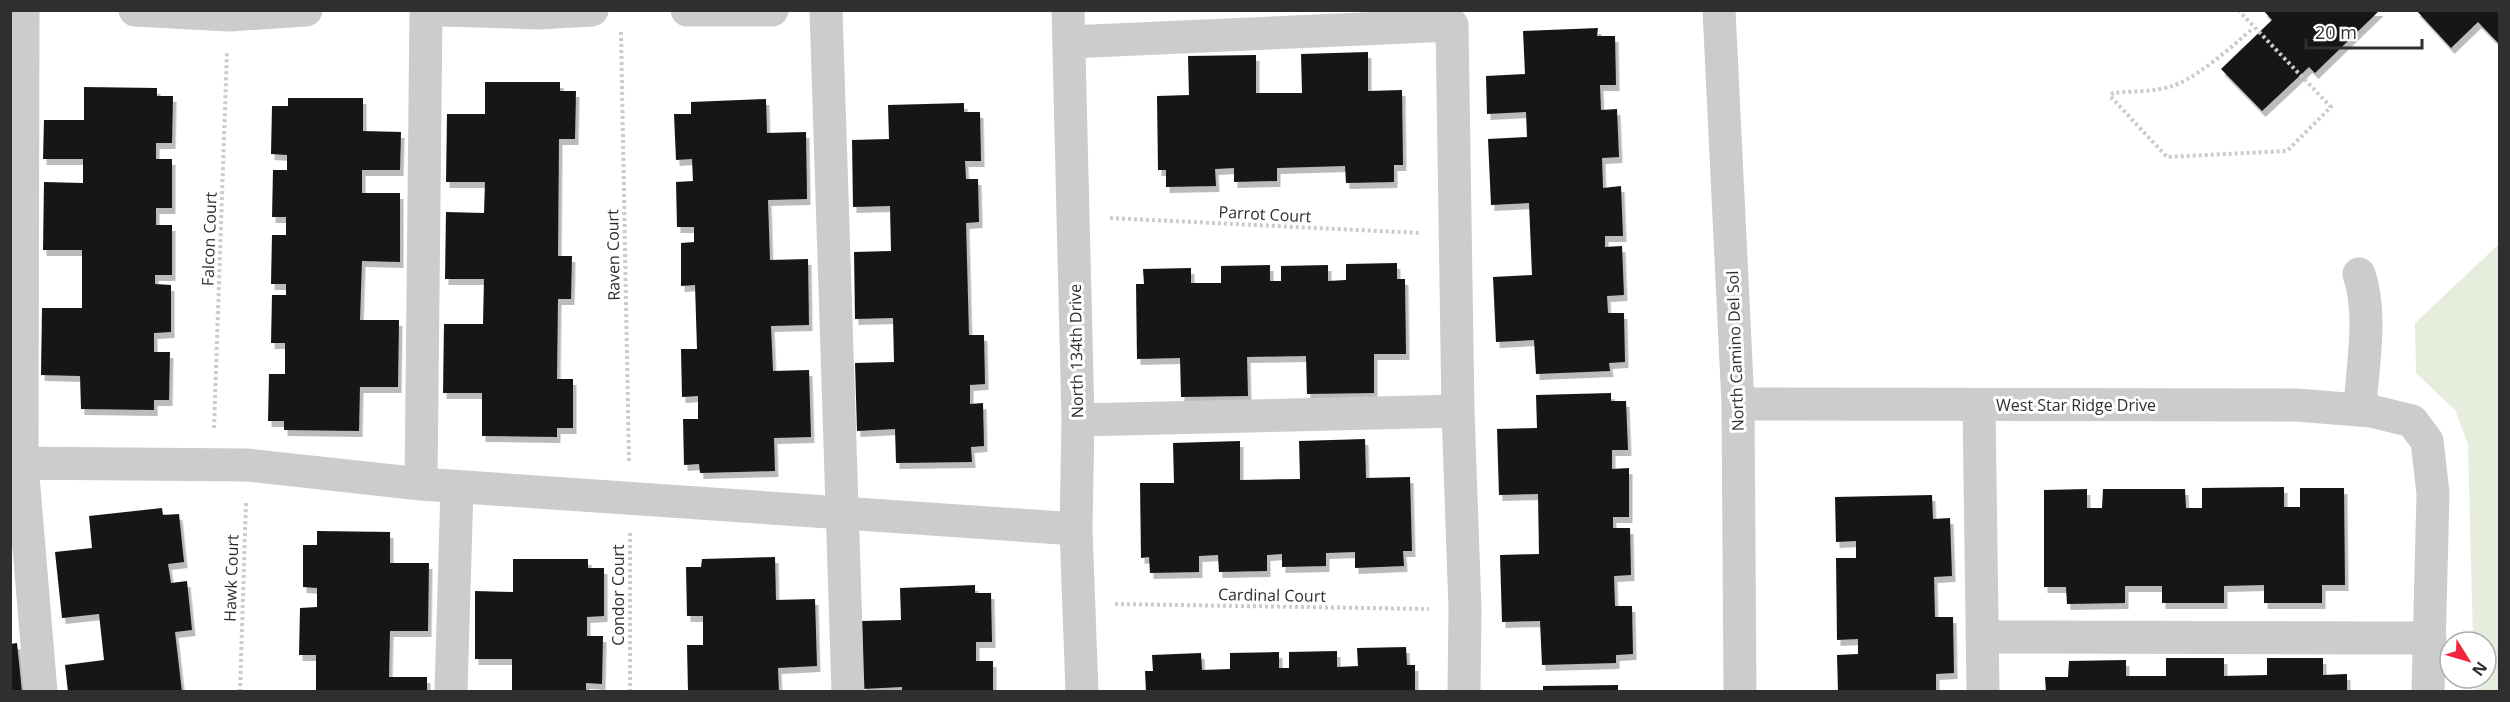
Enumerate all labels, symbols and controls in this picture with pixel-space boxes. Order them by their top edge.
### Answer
scale bar [2306,12,2422,50]
text: 20 m [2315,20,2357,44]
street label: Falcon Court [196,191,222,286]
street label: Parrot Court [1218,201,1312,227]
street label: Raven Court [601,209,625,301]
street label: North Camino Del Sol [1721,270,1749,432]
street label: North 134th Drive [1064,284,1088,418]
street label: West Star Ridge Drive [1996,394,2156,416]
street label: Hawk Court [218,534,244,622]
street label: Condor Court [607,544,629,646]
street label: Cardinal Court [1218,583,1326,607]
north arrow [2438,630,2498,690]
text: N [2467,657,2493,681]

